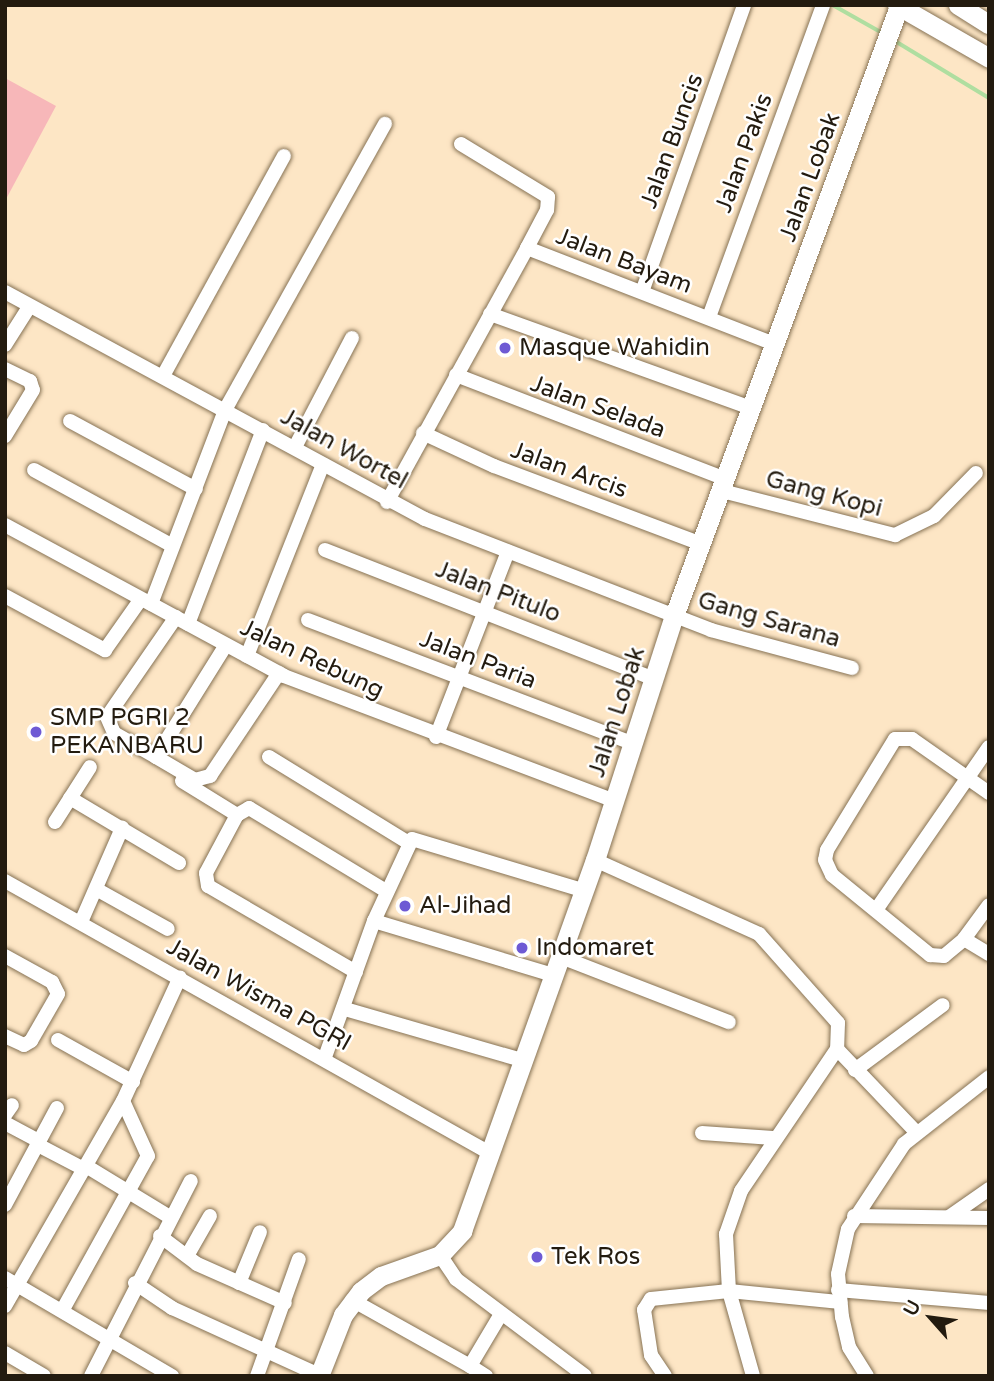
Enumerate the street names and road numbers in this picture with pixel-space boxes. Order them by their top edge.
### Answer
street label: Jalan Buncis [634,70,710,212]
street label: Jalan Pakis [709,90,779,216]
street label: Jalan Lobak [773,109,847,245]
street label: Jalan Bayam [552,222,696,300]
street label: Jalan Selada [527,369,669,445]
street label: Jalan Wortel [276,402,412,496]
street label: Jalan Arcis [507,436,631,504]
street label: Gang Kopi [763,465,885,523]
street label: Jalan Pitulo [432,555,564,629]
street label: Gang Sarana [695,586,843,654]
street label: Jalan Rebung [236,613,388,705]
street label: Jalan Paria [416,625,540,695]
street label: Jalan Lobak [582,643,652,781]
street label: Jalan Wisma PGRI [162,932,356,1058]

